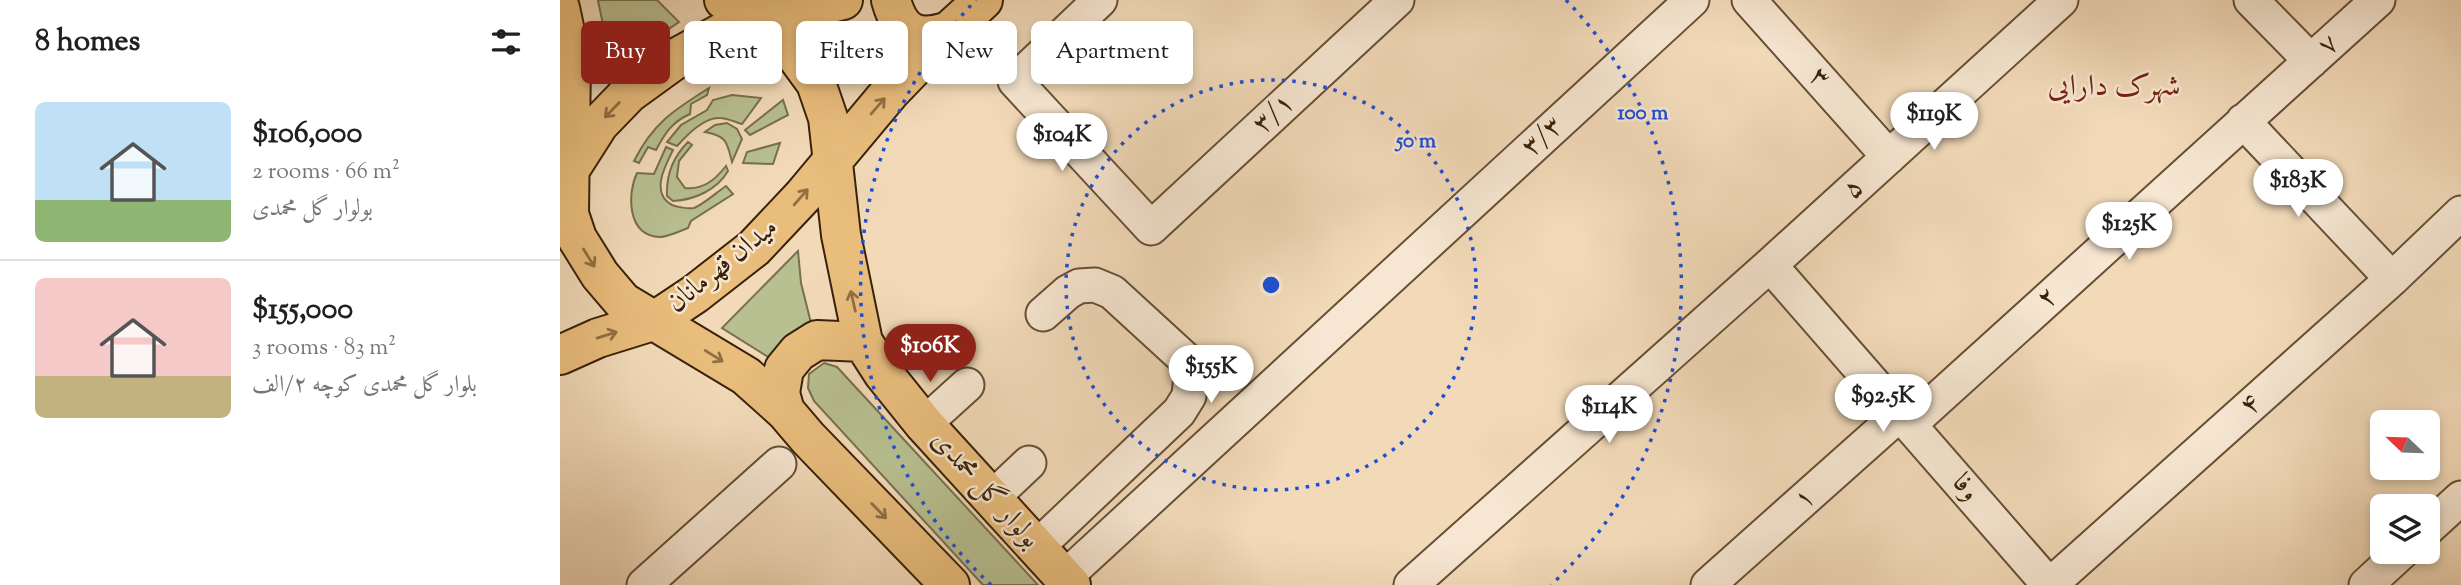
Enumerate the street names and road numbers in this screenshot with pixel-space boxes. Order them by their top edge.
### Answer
street label: ۷ [2310,25,2348,65]
street label: ۳ [1799,59,1839,97]
street label: ۳/۱ [1244,84,1304,144]
street label: ۳/۳ [1513,107,1573,167]
street label: ۵ [1835,169,1873,209]
street label: میدان قهرمانان [659,209,787,323]
street label: ۲ [2029,278,2067,318]
street label: ۴ [2232,385,2270,425]
street label: بولوار گل محمدی [921,422,1049,558]
street label: وفا [1941,465,1989,511]
street label: ۱ [1786,479,1824,519]

